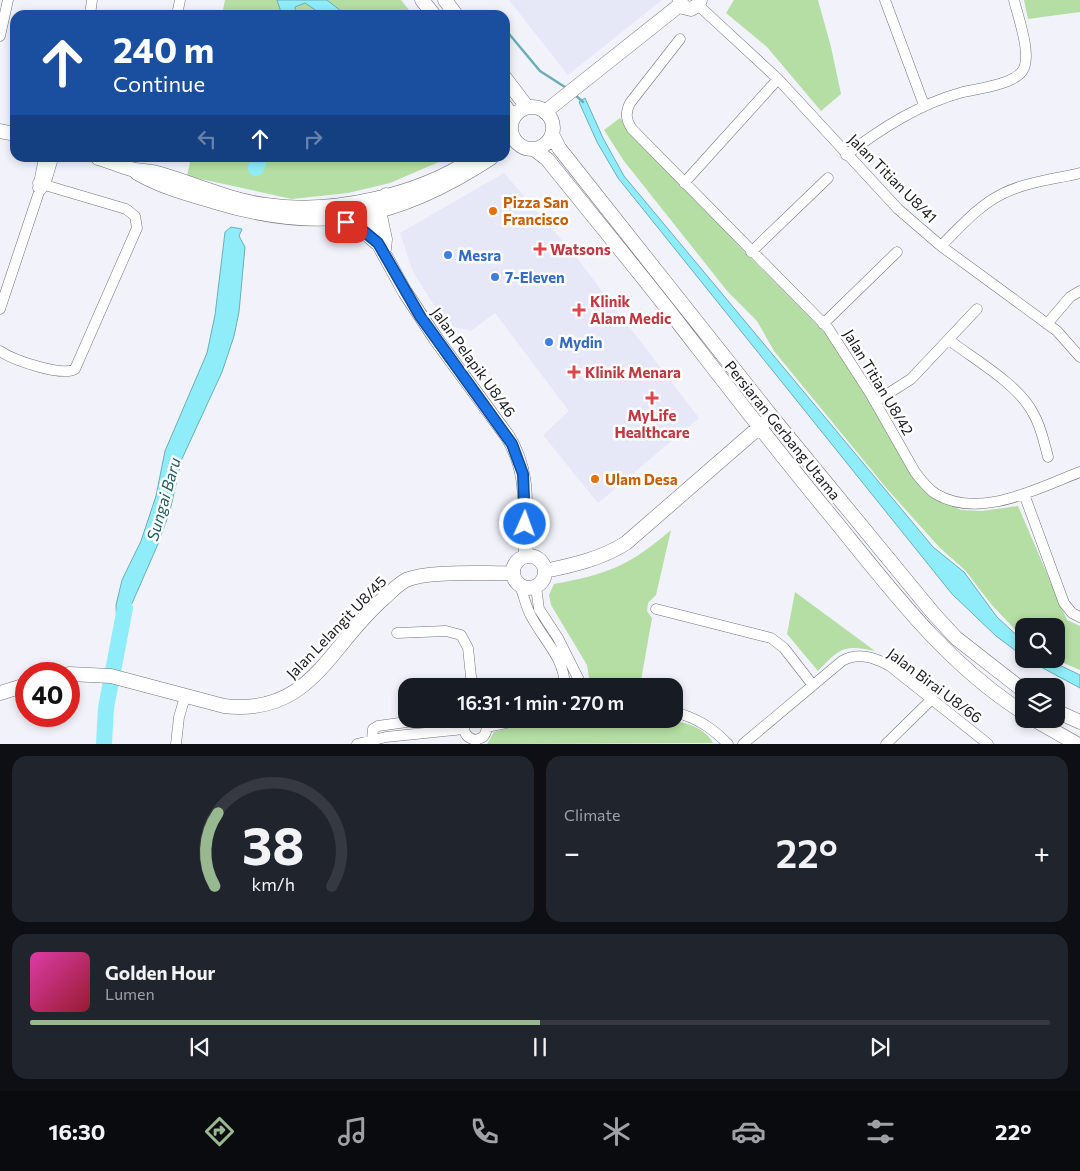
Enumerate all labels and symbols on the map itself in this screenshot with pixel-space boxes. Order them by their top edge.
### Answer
street label: Jalan Titian U8/41 [845,130,941,226]
place label: Pizza San Francisco [503,193,569,228]
pin [325,201,367,243]
marker: Pizza San Francisco [487,205,499,217]
place label: Watsons [550,240,611,258]
marker: Watsons [534,243,546,255]
place label: Mesra [458,246,501,264]
marker: Mesra [442,249,454,261]
place label: 7-Eleven [505,268,565,286]
marker: 7-Eleven [489,271,501,283]
place label: Klinik Alam Medic [590,292,671,327]
marker: Klinik Alam Medic [572,303,586,317]
street label: Jalan Pelapik U8/46 [428,304,520,420]
street label: Jalan Titian U8/42 [840,326,918,438]
place label: Mydin [559,333,603,351]
marker: Mydin [543,336,555,348]
street label: Persiaran Gerbang Utama [721,357,845,503]
place label: Klinik Menara [585,363,681,381]
marker: Klinik Menara [567,365,581,379]
marker: MyLife Healthcare [646,392,658,404]
place label: MyLife Healthcare [614,406,690,441]
water label: Sungai Baru [142,455,184,543]
place label: Ulam Desa [605,470,678,488]
marker: Ulam Desa [589,473,601,485]
position arrow [498,497,550,549]
street label: Jalan Lelangit U8/45 [282,572,390,682]
street label: Jalan Birai U8/66 [884,644,986,726]
speed limit sign: 40 [15,662,80,727]

